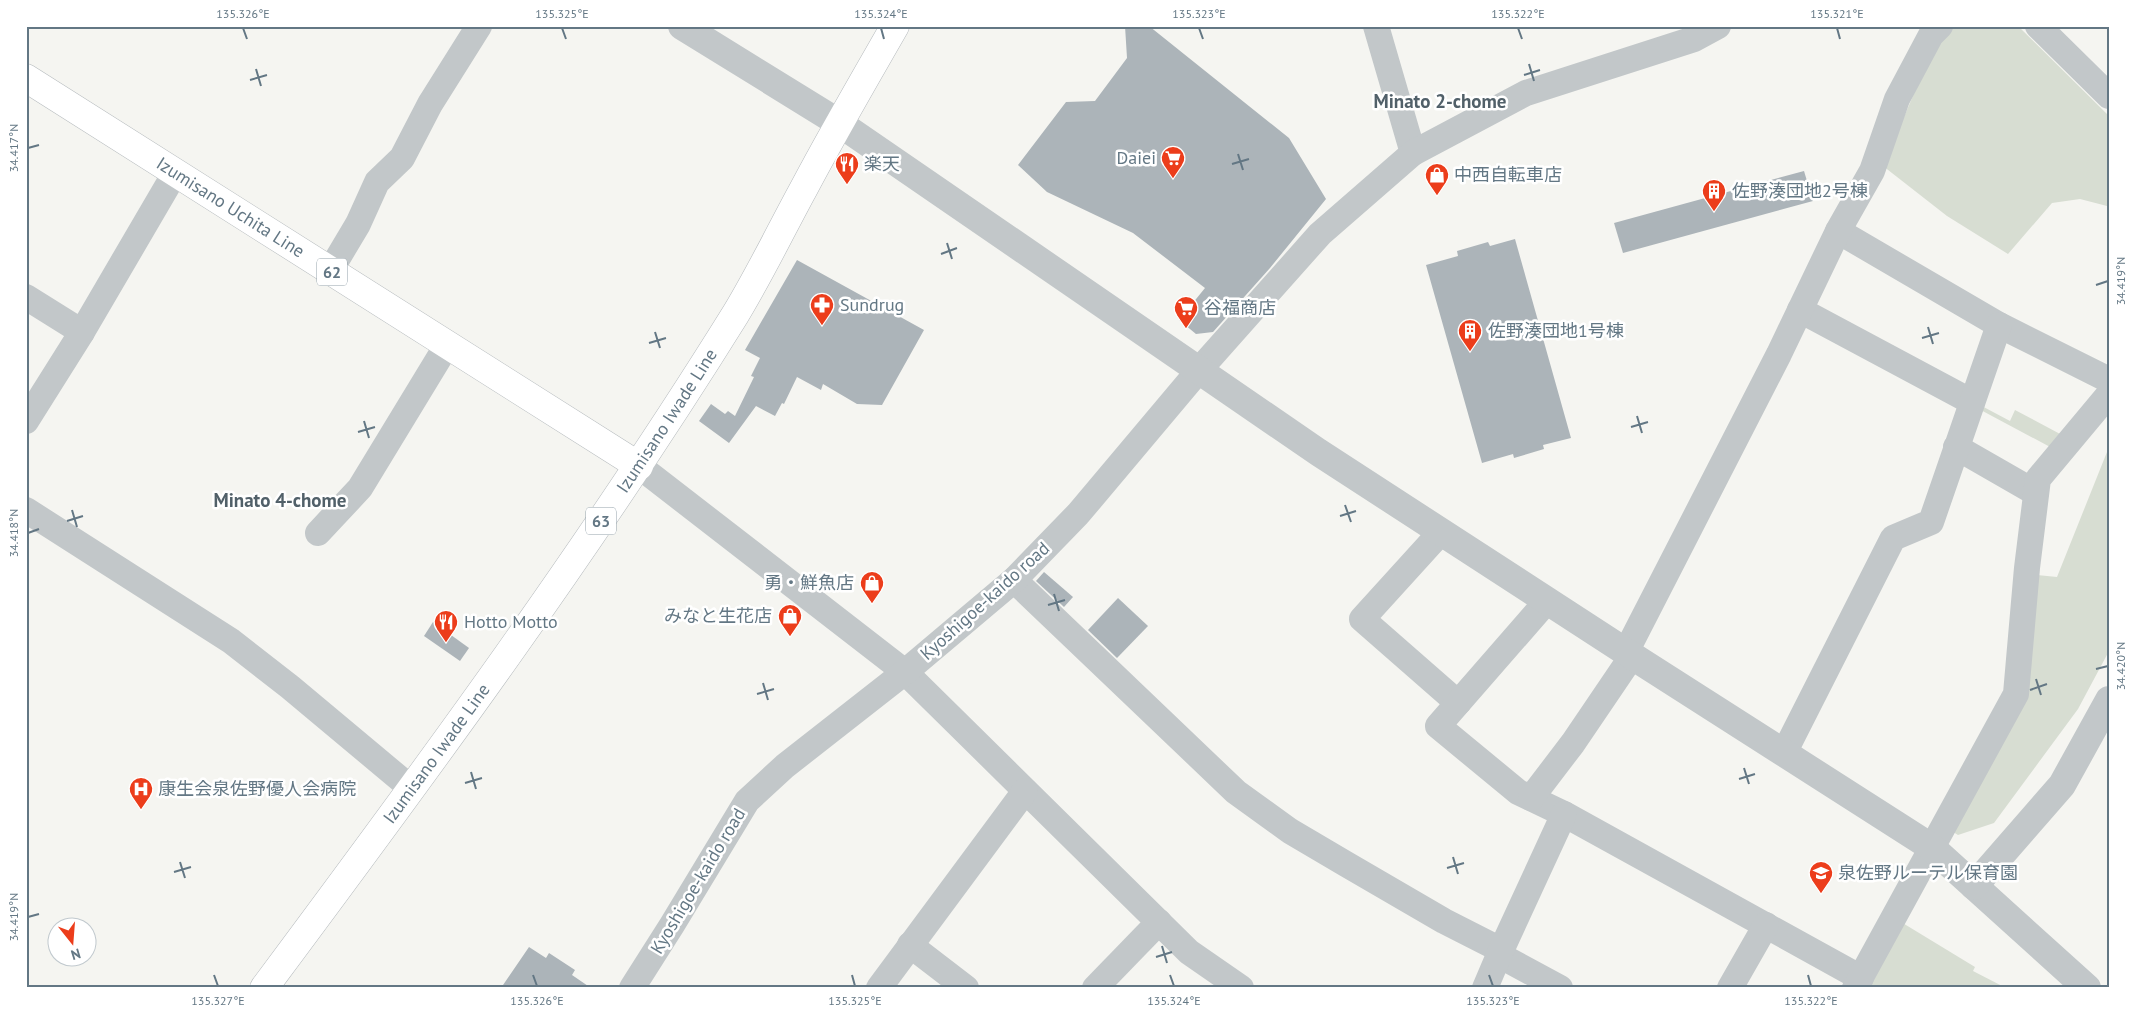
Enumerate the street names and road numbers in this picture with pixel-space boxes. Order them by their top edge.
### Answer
street label: Izumisano Uchita Line [152,152,309,262]
road number: 62 [317,258,347,286]
street label: Izumisano Iwade Line [611,344,722,497]
road number: 63 [586,508,616,534]
street label: Kyoshigoe-kaido road [915,537,1054,665]
street label: Izumisano Iwade Line [378,679,495,828]
street label: Kyoshigoe-kaido road [645,804,750,958]

